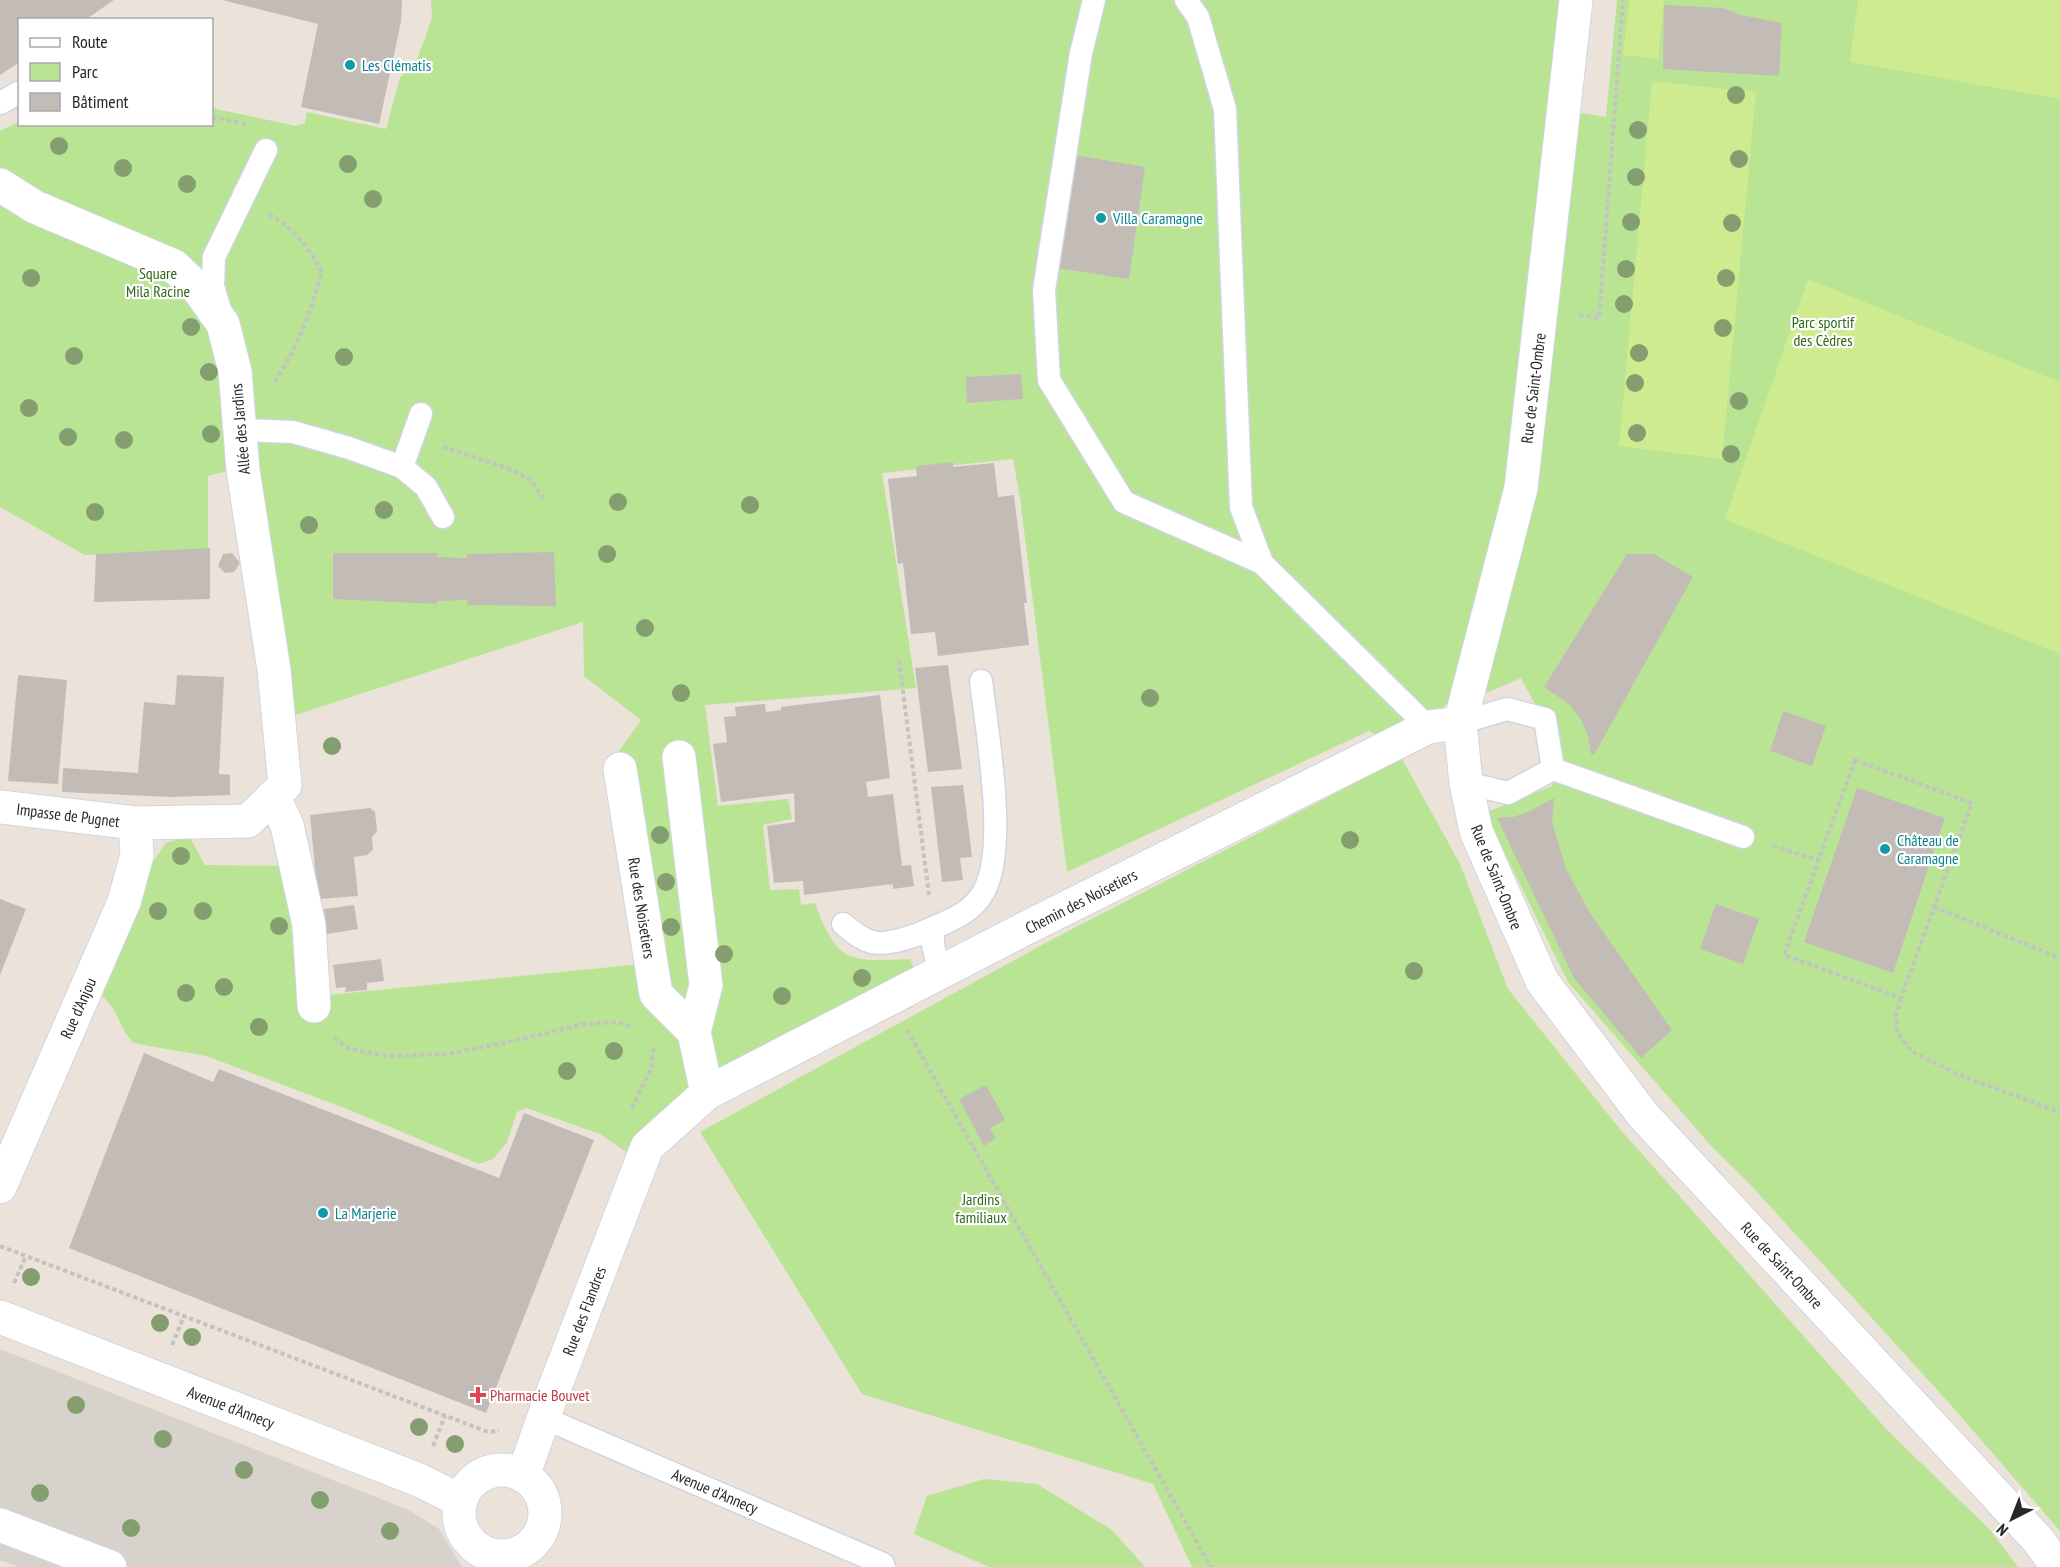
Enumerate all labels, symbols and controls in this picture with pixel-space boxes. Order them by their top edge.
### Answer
legend [18,18,213,126]
text: Route [72,30,108,53]
place label: Les Clématis [362,55,431,75]
marker: Les Clématis [343,58,357,72]
text: Parc [72,60,99,83]
text: Bâtiment [72,90,129,113]
place label: Villa Caramagne [1112,208,1203,228]
marker: Villa Caramagne [1094,211,1108,225]
park label: Square Mila Racine [126,263,190,301]
park label: Parc sportif des Cèdres [1792,312,1855,350]
street label: Rue de Saint-Ombre [1516,332,1550,444]
street label: Allée des Jardins [226,383,254,475]
street label: Impasse de Pugnet [15,799,121,831]
street label: Rue de Saint-Ombre [1467,822,1527,932]
place label: Château de Caramagne [1897,830,1959,868]
marker: Château de Caramagne [1878,842,1892,856]
street label: Rue des Noisetiers [624,856,660,960]
street label: Chemin des Noisetiers [1022,864,1140,938]
street label: Rue d'Anjou [56,974,100,1042]
park label: Jardins familiaux [955,1189,1007,1227]
place label: La Marjerie [335,1203,397,1223]
marker: La Marjerie [316,1206,330,1220]
street label: Rue de Saint-Ombre [1737,1218,1827,1312]
street label: Rue des Flandres [558,1264,610,1358]
street label: Avenue d'Annecy [185,1381,277,1433]
place label: Pharmacie Bouvet [490,1385,590,1405]
marker: Pharmacie Bouvet [471,1388,485,1402]
street label: Avenue d'Annecy [669,1464,761,1518]
north arrow [1982,1489,2042,1549]
text: N [1992,1520,2012,1540]

